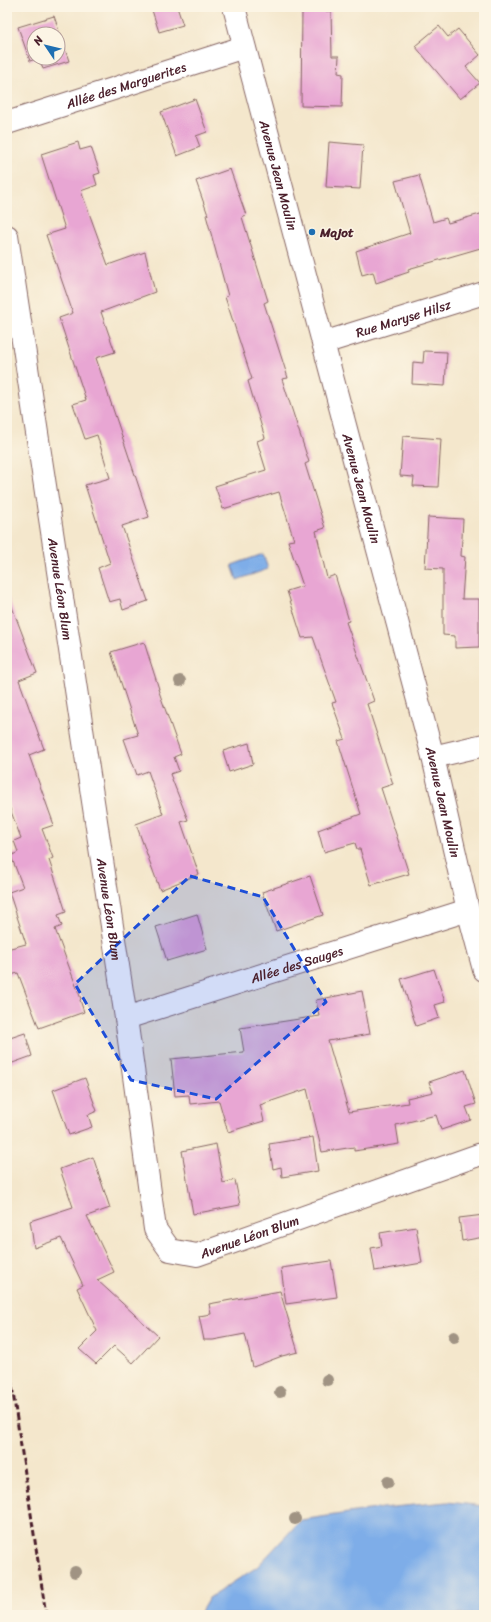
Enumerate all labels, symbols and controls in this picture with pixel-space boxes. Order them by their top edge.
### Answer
north arrow [26,26,66,66]
text: N [28,32,48,50]
street label: Allée des Marguerites [62,55,190,115]
street label: Avenue Jean Moulin [253,116,304,233]
place label: Majot [319,221,354,244]
marker: Majot [307,227,317,237]
street label: Rue Maryse Hilsz [353,292,455,344]
street label: Avenue Jean Moulin [336,430,387,546]
street label: Avenue Léon Blum [41,535,80,642]
street label: Avenue Jean Moulin [419,743,467,860]
street label: Avenue Léon Blum [90,855,129,962]
street label: Allée des Sauges [247,938,347,990]
street label: Avenue Léon Blum [196,1208,302,1265]

